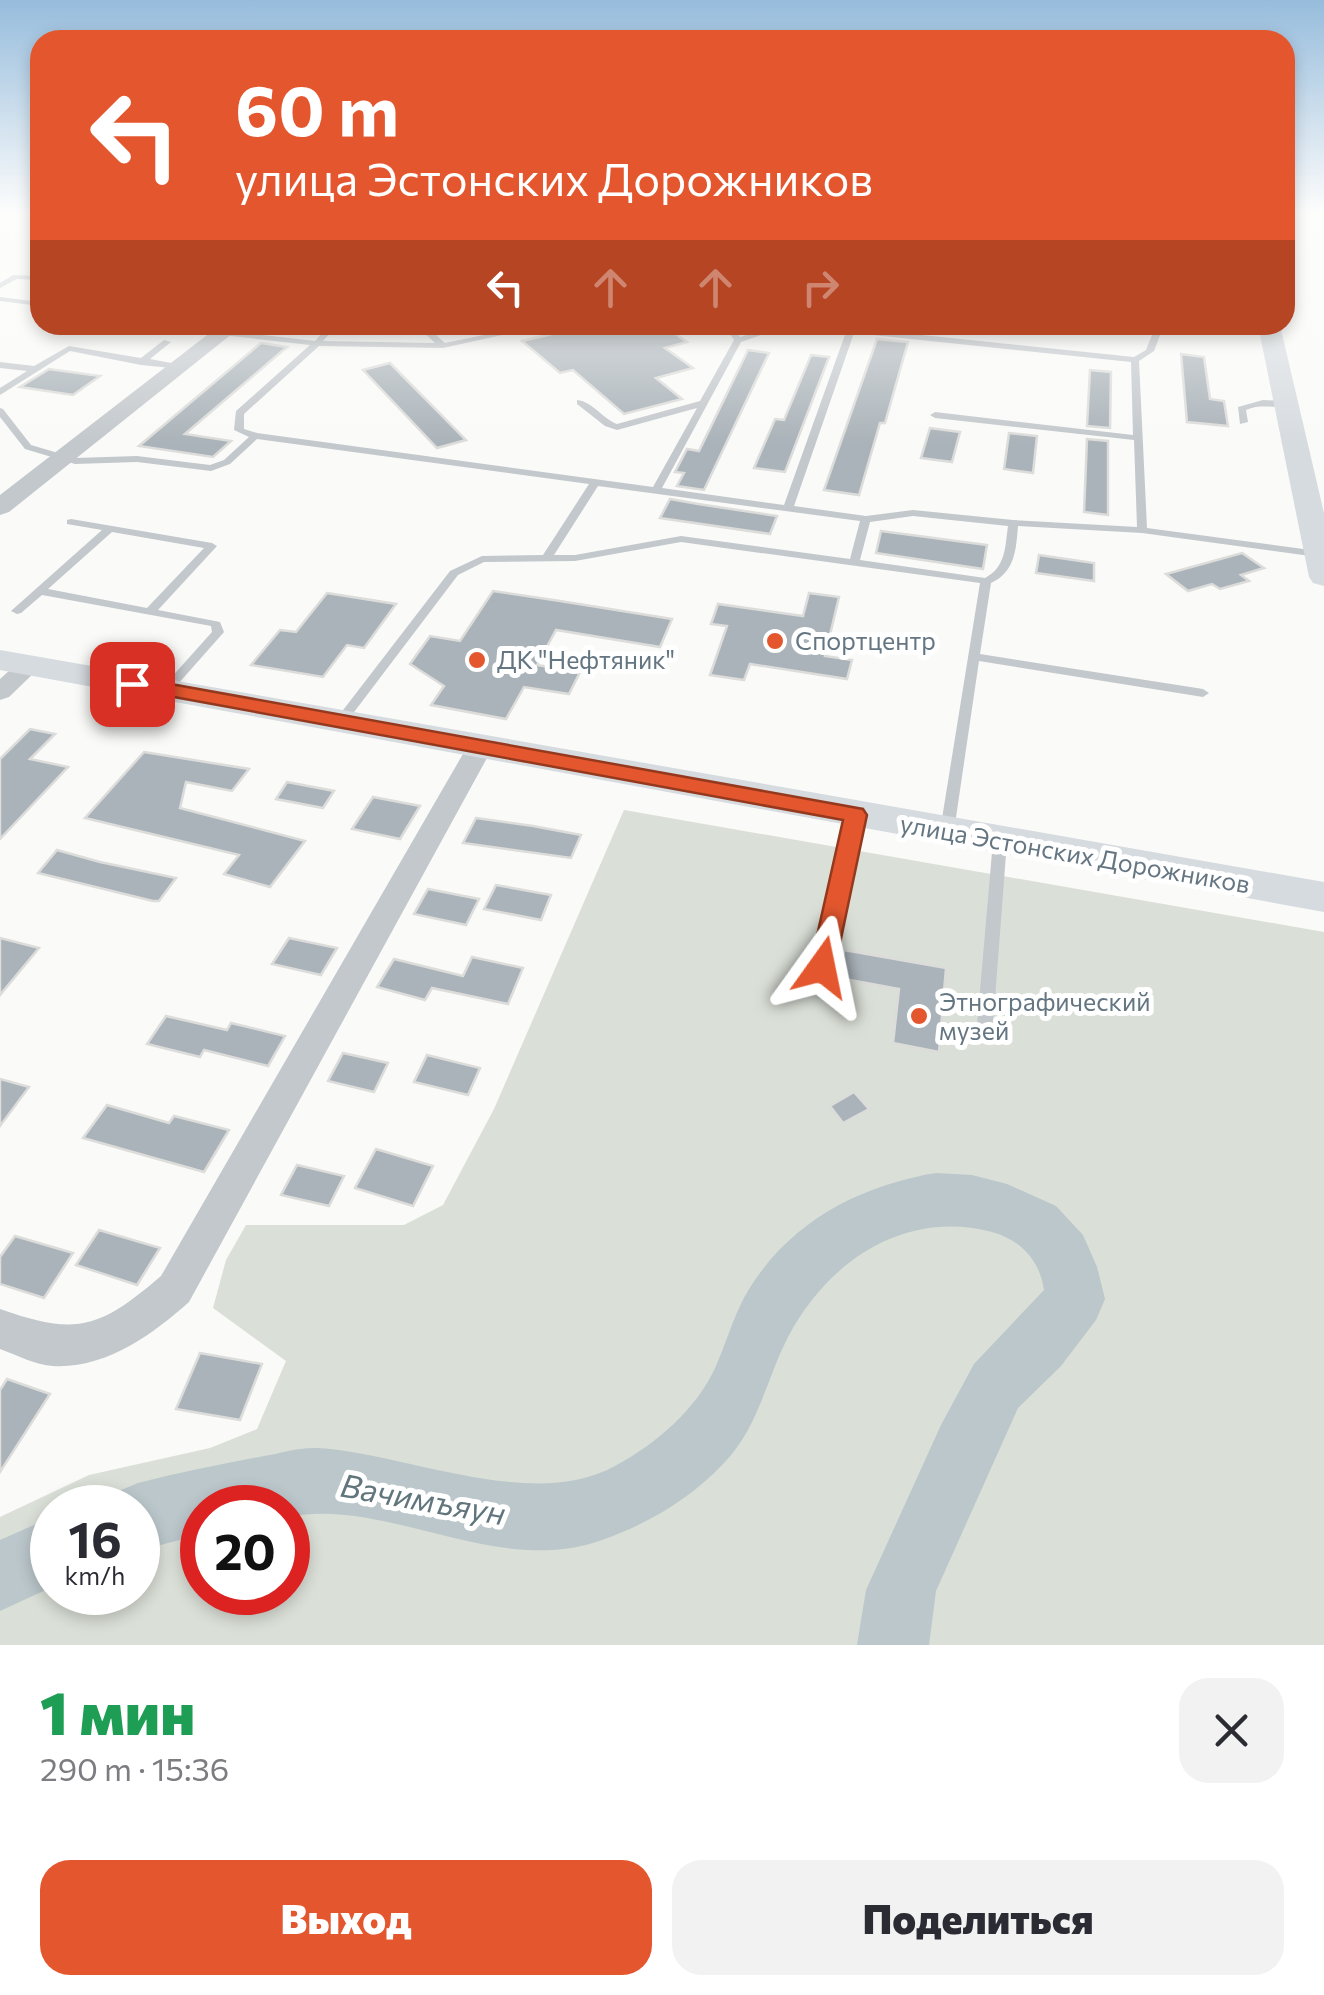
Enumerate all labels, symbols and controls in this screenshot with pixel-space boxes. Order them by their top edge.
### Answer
text: 60 m [235,65,399,150]
icon: left [70,70,200,200]
text: улица Эстонских Дорожников [235,150,873,205]
icon: left [478,260,533,315]
icon: ahead [583,260,638,315]
icon: ahead [688,260,743,315]
icon: right [793,260,848,315]
place label: Спортцентр [795,625,936,655]
marker: Спортцентр [764,630,786,652]
pin [90,642,175,727]
place label: ДК "Нефтяник" [497,644,675,674]
marker: ДК "Нефтяник" [466,649,488,671]
icon: arrive [105,657,160,712]
street label: улица Эстонских Дорожников [898,807,1252,899]
position arrow [770,915,874,1019]
place label: Этнографический музей [939,986,1151,1045]
marker: Этнографический музей [908,1005,930,1027]
water label: Вачимъяун [338,1464,509,1532]
speed limit sign: 20 [180,1485,310,1615]
text: 16 [68,1507,122,1568]
text: km/h [65,1560,125,1590]
text: 1 мин [40,1674,195,1747]
button: close [1179,1678,1284,1783]
text: 290 m · 15:36 [40,1748,229,1788]
button: Выход [40,1860,652,1975]
button: Поделиться [672,1860,1284,1975]

